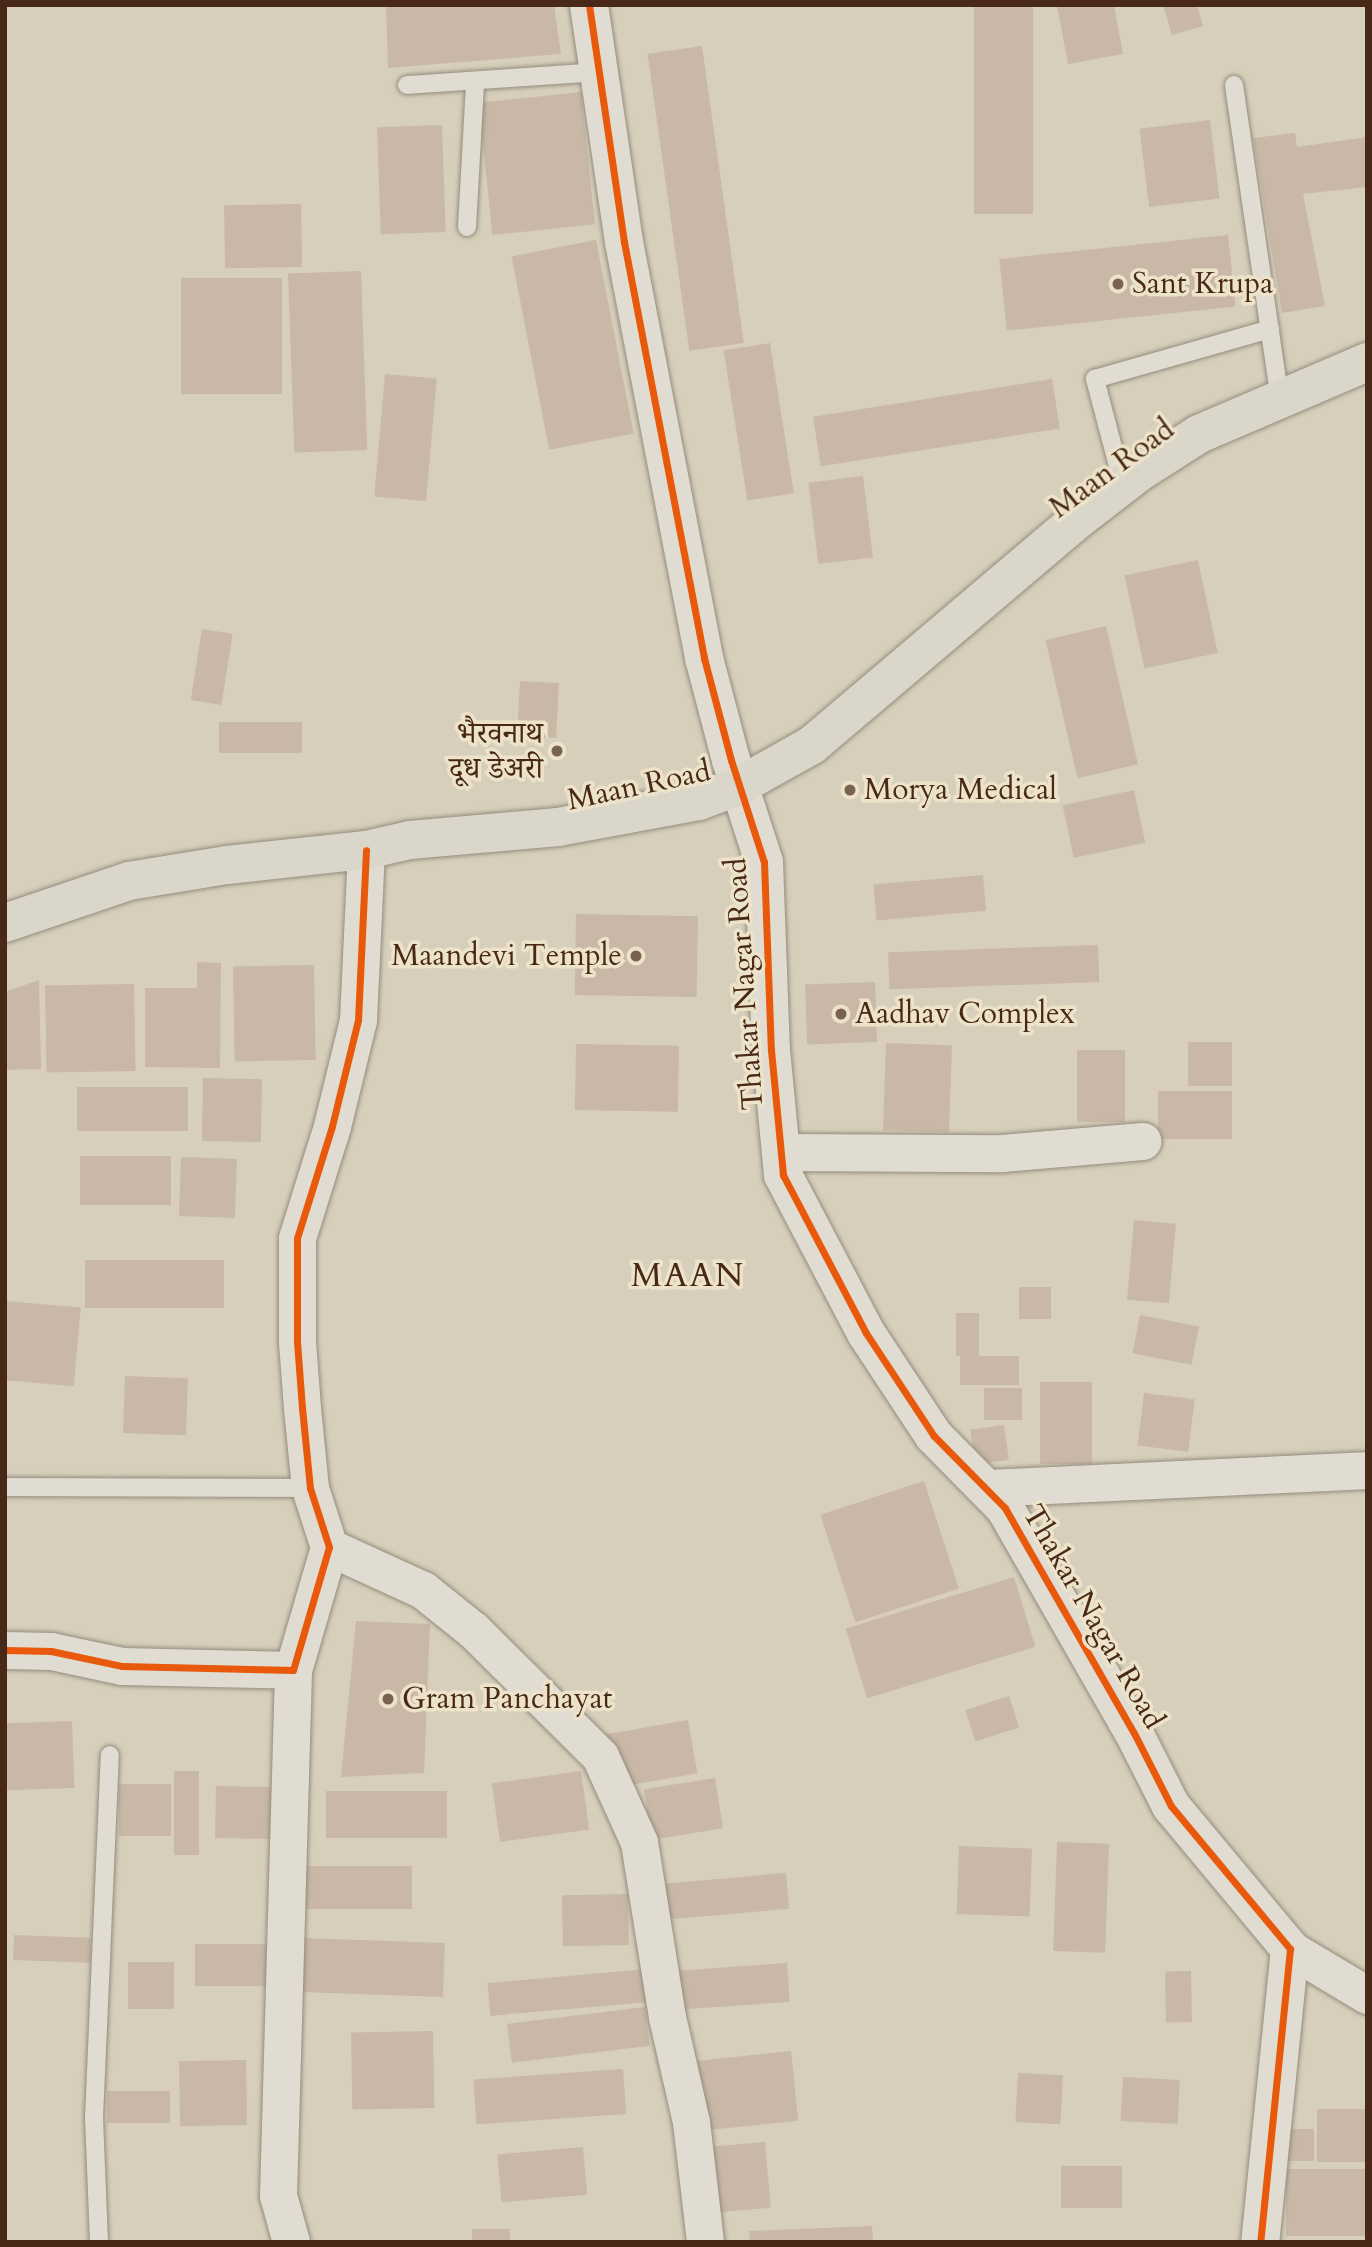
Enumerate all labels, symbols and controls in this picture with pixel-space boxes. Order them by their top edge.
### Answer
place label: Sant Krupa [1132,266,1273,302]
marker: Sant Krupa [1110,276,1126,292]
street label: Maan Road [1043,412,1181,526]
place label: भैरवनाथ दूध डेअरी [449,716,543,786]
marker: भैरवनाथ दूध डेअरी [549,743,565,759]
street label: Maan Road [564,753,714,819]
place label: Morya Medical [864,772,1057,808]
marker: Morya Medical [842,782,858,798]
street label: Thakar Nagar Road [718,857,772,1111]
place label: Maandevi Temple [391,938,622,974]
marker: Maandevi Temple [628,948,644,964]
place label: Aadhav Complex [855,996,1075,1032]
marker: Aadhav Complex [833,1006,849,1022]
district label: MAAN [631,1256,745,1296]
street label: Thakar Nagar Road [1014,1499,1172,1735]
place label: Gram Panchayat [402,1681,612,1717]
marker: Gram Panchayat [380,1691,396,1707]

